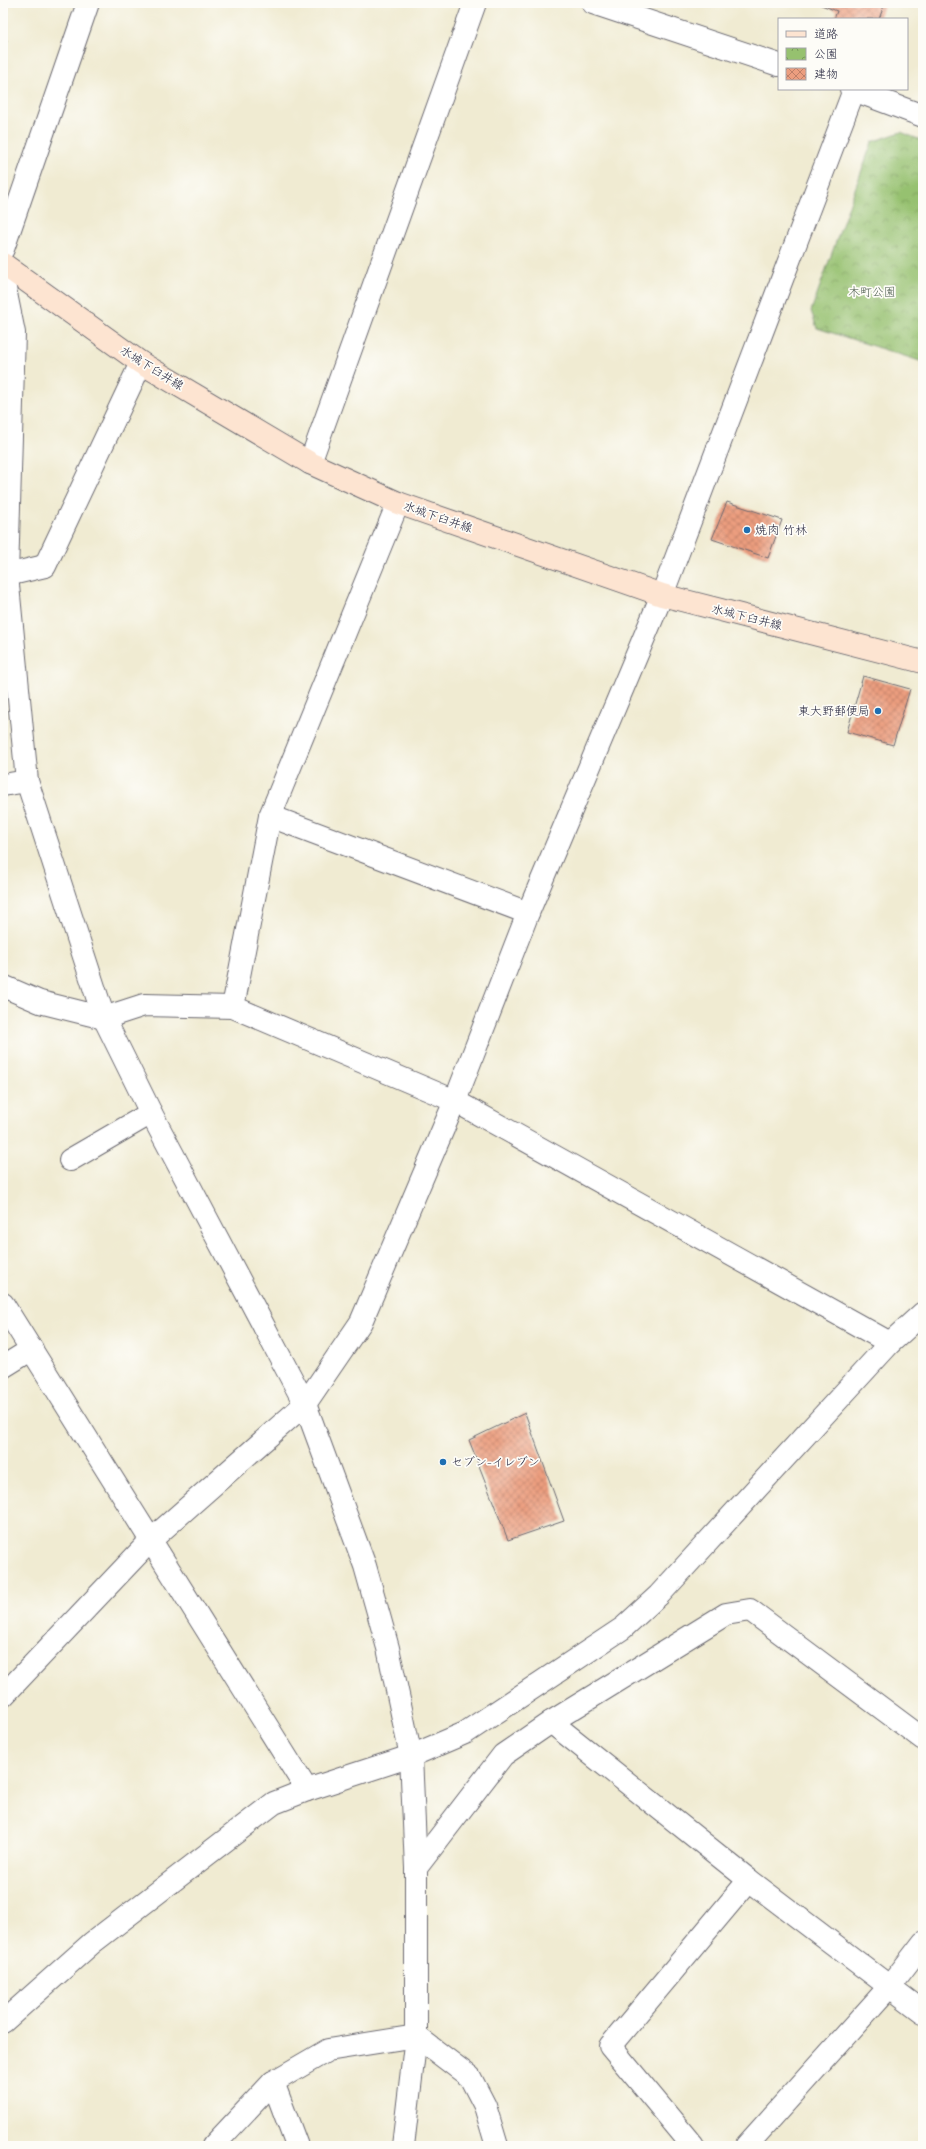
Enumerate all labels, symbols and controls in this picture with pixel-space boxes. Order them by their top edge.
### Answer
legend [778,18,908,90]
text: 道路 [814,27,838,41]
text: 公園 [814,47,838,61]
text: 建物 [814,67,838,81]
park label: 木町公園 [848,285,896,299]
street label: 水城下臼井線 [118,343,186,393]
street label: 水城下臼井線 [402,499,474,535]
place label: 焼肉 竹林 [755,523,807,537]
marker: 焼肉 竹林 [742,525,752,535]
street label: 水城下臼井線 [710,601,784,633]
place label: 東大野郵便局 [798,704,870,718]
marker: 東大野郵便局 [873,706,883,716]
place label: セブン-イレブン [451,1455,540,1469]
marker: セブン-イレブン [438,1457,448,1467]

